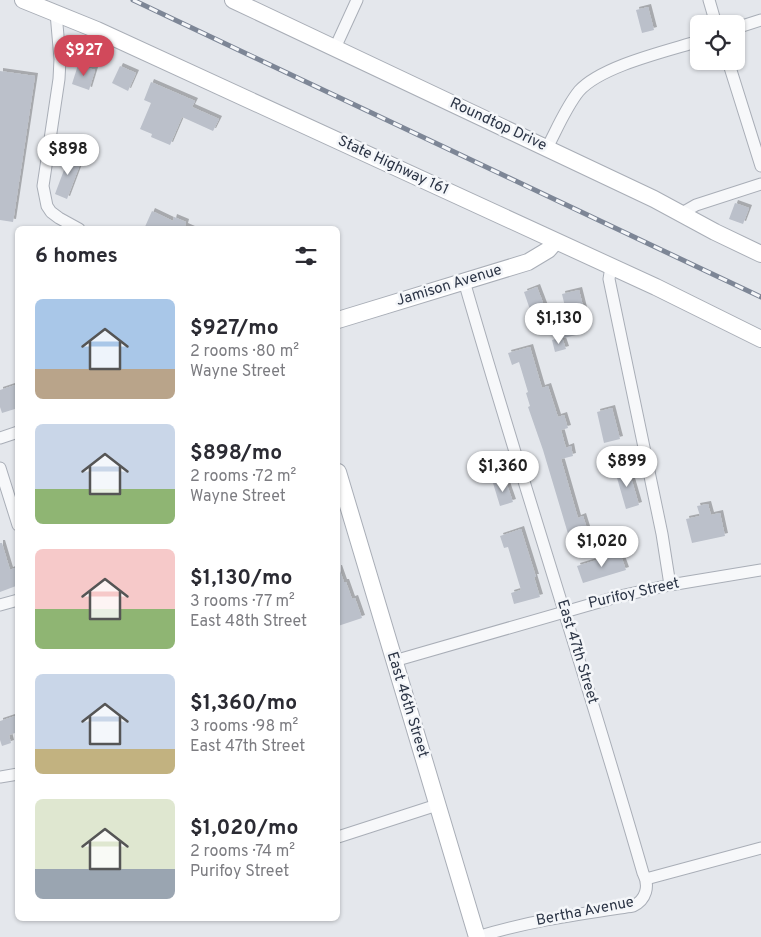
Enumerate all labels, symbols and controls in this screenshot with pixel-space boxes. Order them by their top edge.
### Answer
map controls [690,15,745,70]
button: locate [690,15,745,70]
pin: $927 [54,34,114,77]
text: $927 [65,41,103,61]
street label: Roundtop Drive [446,94,550,156]
street label: State Highway 161 [335,132,451,200]
pin: $898 [38,134,98,176]
text: $898 [48,140,88,160]
icon: filters [292,242,320,270]
text: 6 homes [35,243,118,270]
street label: Jamison Avenue [394,261,504,311]
pin: $1,130 [518,302,600,345]
text: $1,130 [536,309,582,329]
text: $927/mo [190,315,279,342]
icon: home [75,319,135,379]
text: 2 rooms · 80 m² [190,342,299,362]
text: Wayne Street [190,362,286,382]
text: $898/mo [190,440,282,467]
icon: home [75,444,135,504]
pin: $899 [597,446,657,488]
pin: $1,360 [462,450,544,493]
text: $899 [607,452,647,472]
text: $1,360 [478,457,528,477]
text: 2 rooms · 72 m² [190,467,296,487]
text: Wayne Street [190,487,286,507]
pin: $1,020 [561,526,643,568]
text: $1,020 [576,532,628,552]
text: $1,130/mo [190,565,292,592]
icon: home [75,569,135,629]
street label: Purifoy Street [587,574,681,614]
text: 3 rooms · 77 m² [190,592,295,612]
street label: East 47th Street [552,598,602,706]
text: East 48th Street [190,612,307,632]
street label: East 46th Street [382,650,432,760]
text: $1,360/mo [190,690,297,717]
icon: home [75,694,135,754]
text: 3 rooms · 98 m² [190,717,298,737]
text: East 47th Street [190,737,305,757]
text: $1,020/mo [190,815,298,842]
icon: home [75,819,135,879]
text: 2 rooms · 74 m² [190,842,295,862]
text: Purifoy Street [190,862,289,882]
street label: Bertha Avenue [535,893,635,931]

